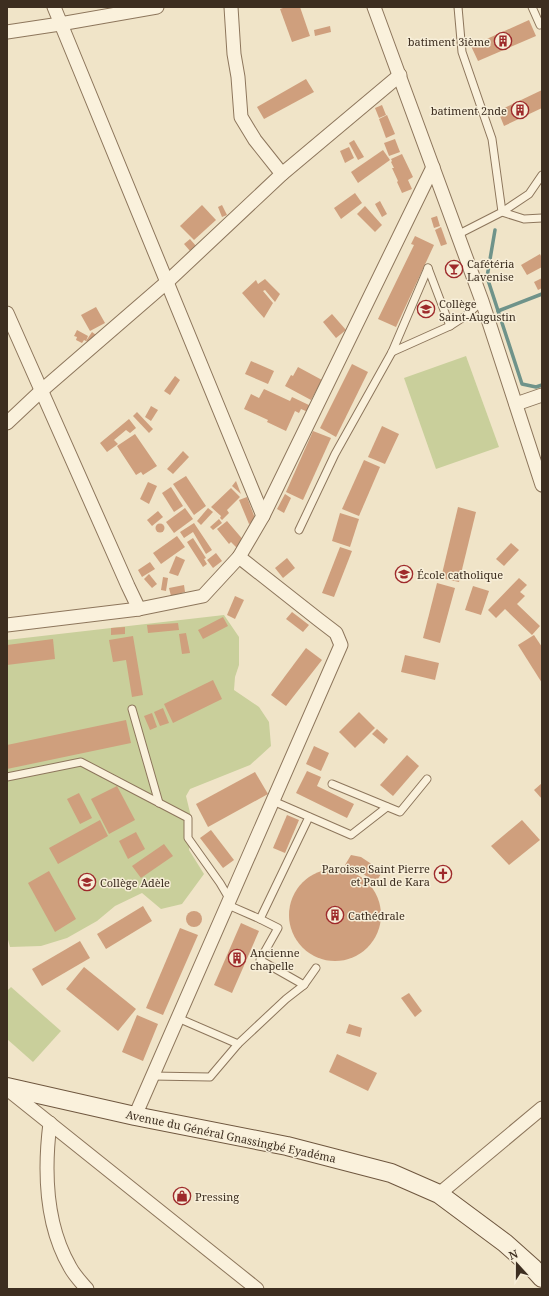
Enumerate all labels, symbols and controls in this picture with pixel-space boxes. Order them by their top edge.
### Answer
building icon: batiment 3ième [493,31,513,51]
place label: batiment 3ième [408,34,490,49]
building icon: batiment 2nde [510,100,530,120]
place label: batiment 2nde [431,103,507,118]
place label: Cafétéria Lavenise [467,256,515,284]
bar icon: Cafétéria Lavenise [444,259,464,279]
place label: Collège Saint-Augustin [439,296,516,324]
school or university icon: Collège Saint-Augustin [416,299,436,319]
school or university icon: École catholique [394,564,414,584]
place label: École catholique [417,567,503,582]
place label: Paroisse Saint Pierre et Paul de Kara [322,861,430,889]
church icon: Paroisse Saint Pierre et Paul de Kara [433,864,453,884]
school or university icon: Collège Adèle [77,872,97,892]
place label: Collège Adèle [100,875,170,890]
building icon: Cathédrale [325,905,345,925]
place label: Cathédrale [348,908,405,923]
place label: Ancienne chapelle [250,945,300,973]
building icon: Ancienne chapelle [227,948,247,968]
street label: Avenue du Général Gnassingbé Eyadéma [125,1106,337,1166]
shop icon: Pressing [172,1186,192,1206]
place label: Pressing [195,1189,239,1204]
north arrow [497,1244,537,1284]
text: N [507,1246,520,1263]

